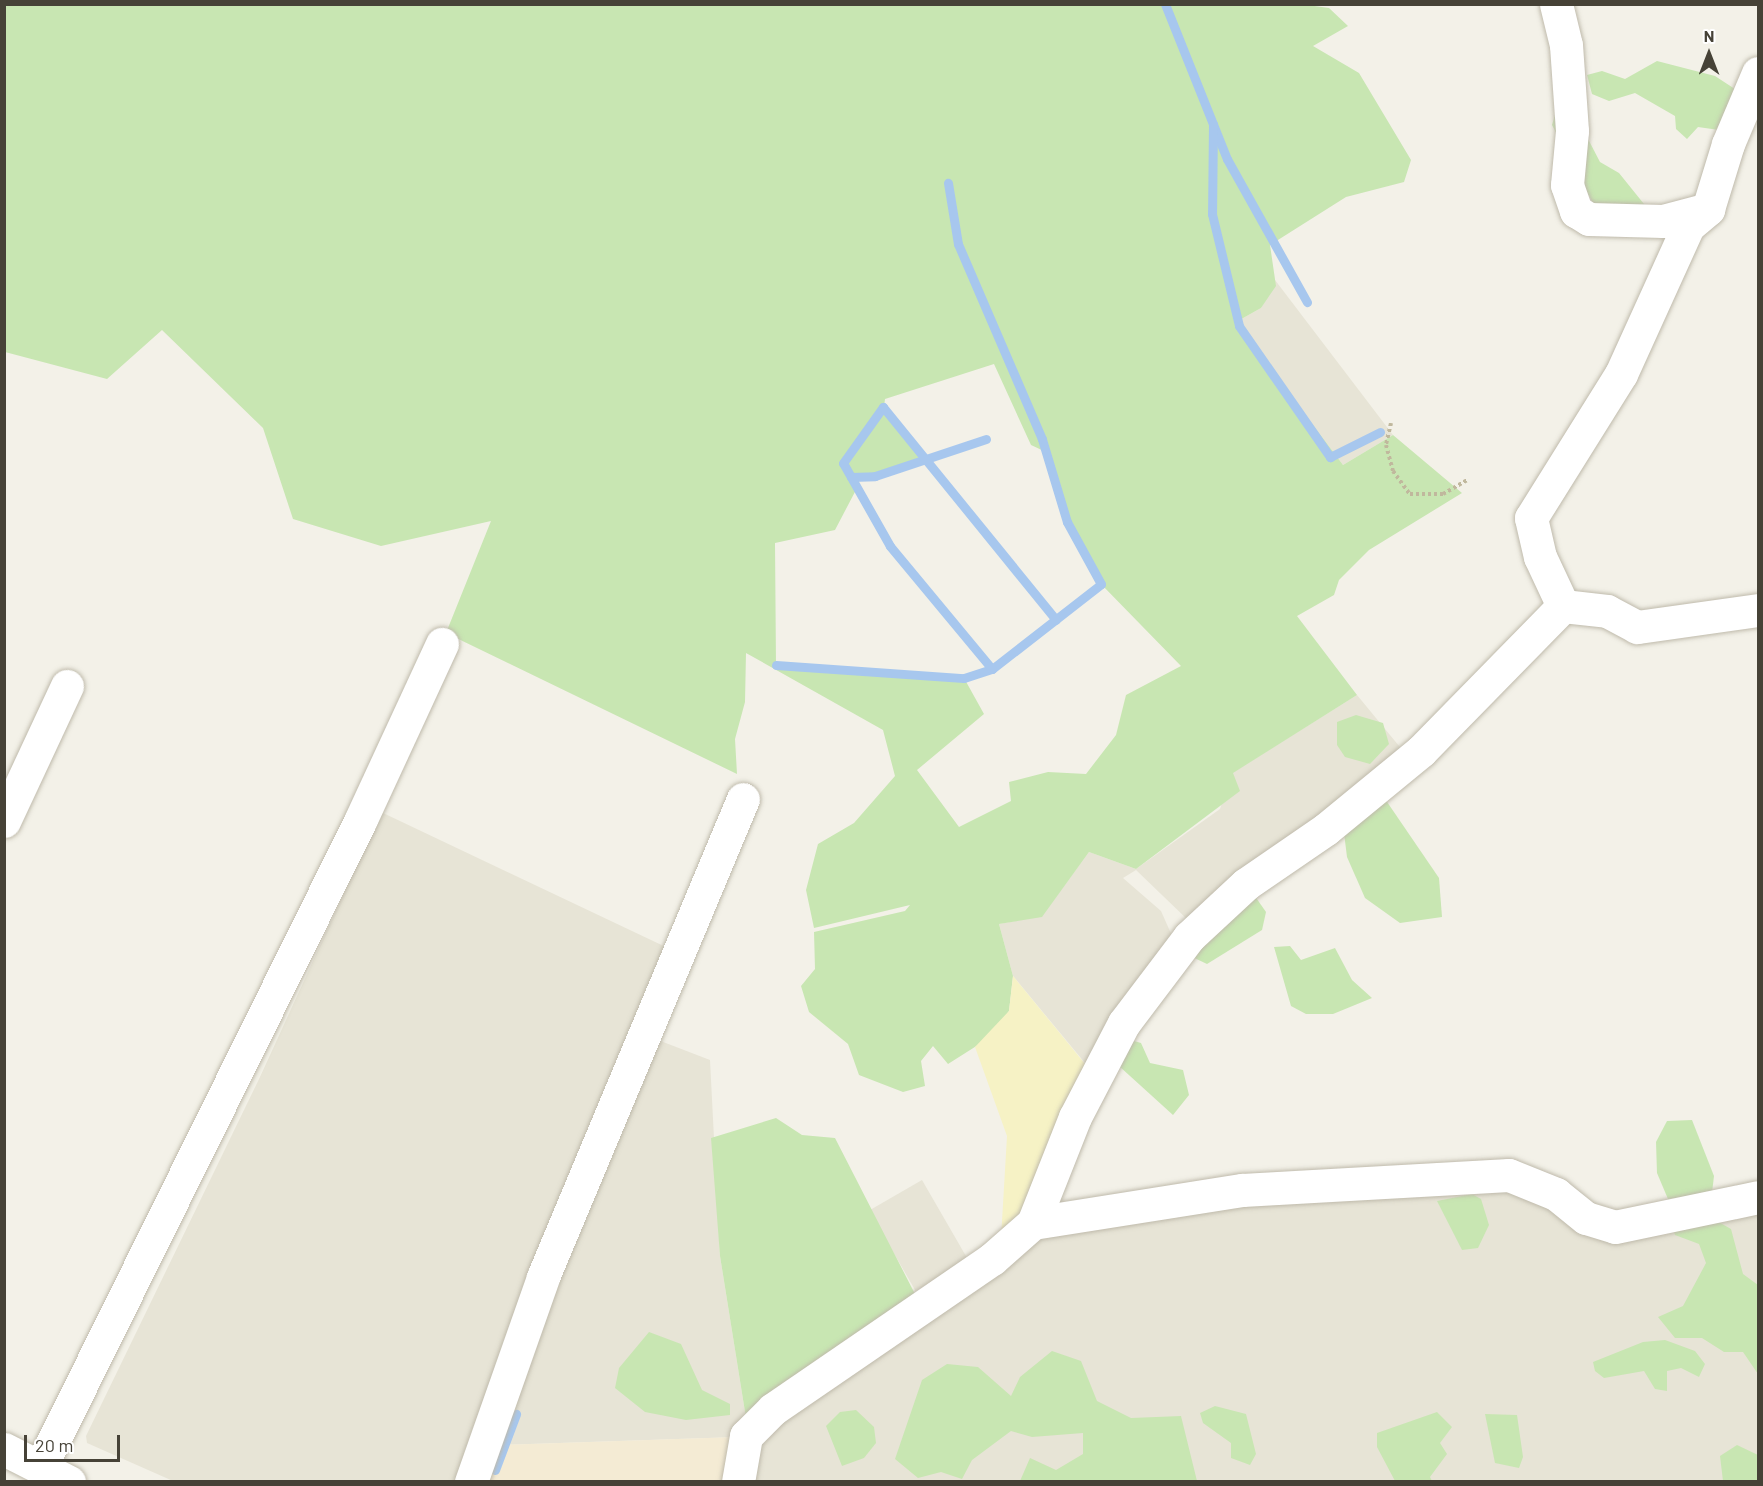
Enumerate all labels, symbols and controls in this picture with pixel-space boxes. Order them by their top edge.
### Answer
north arrow [1679,24,1739,84]
text: N [1704,26,1714,45]
scale bar [27,1423,123,1461]
text: 20 m [35,1434,73,1456]

